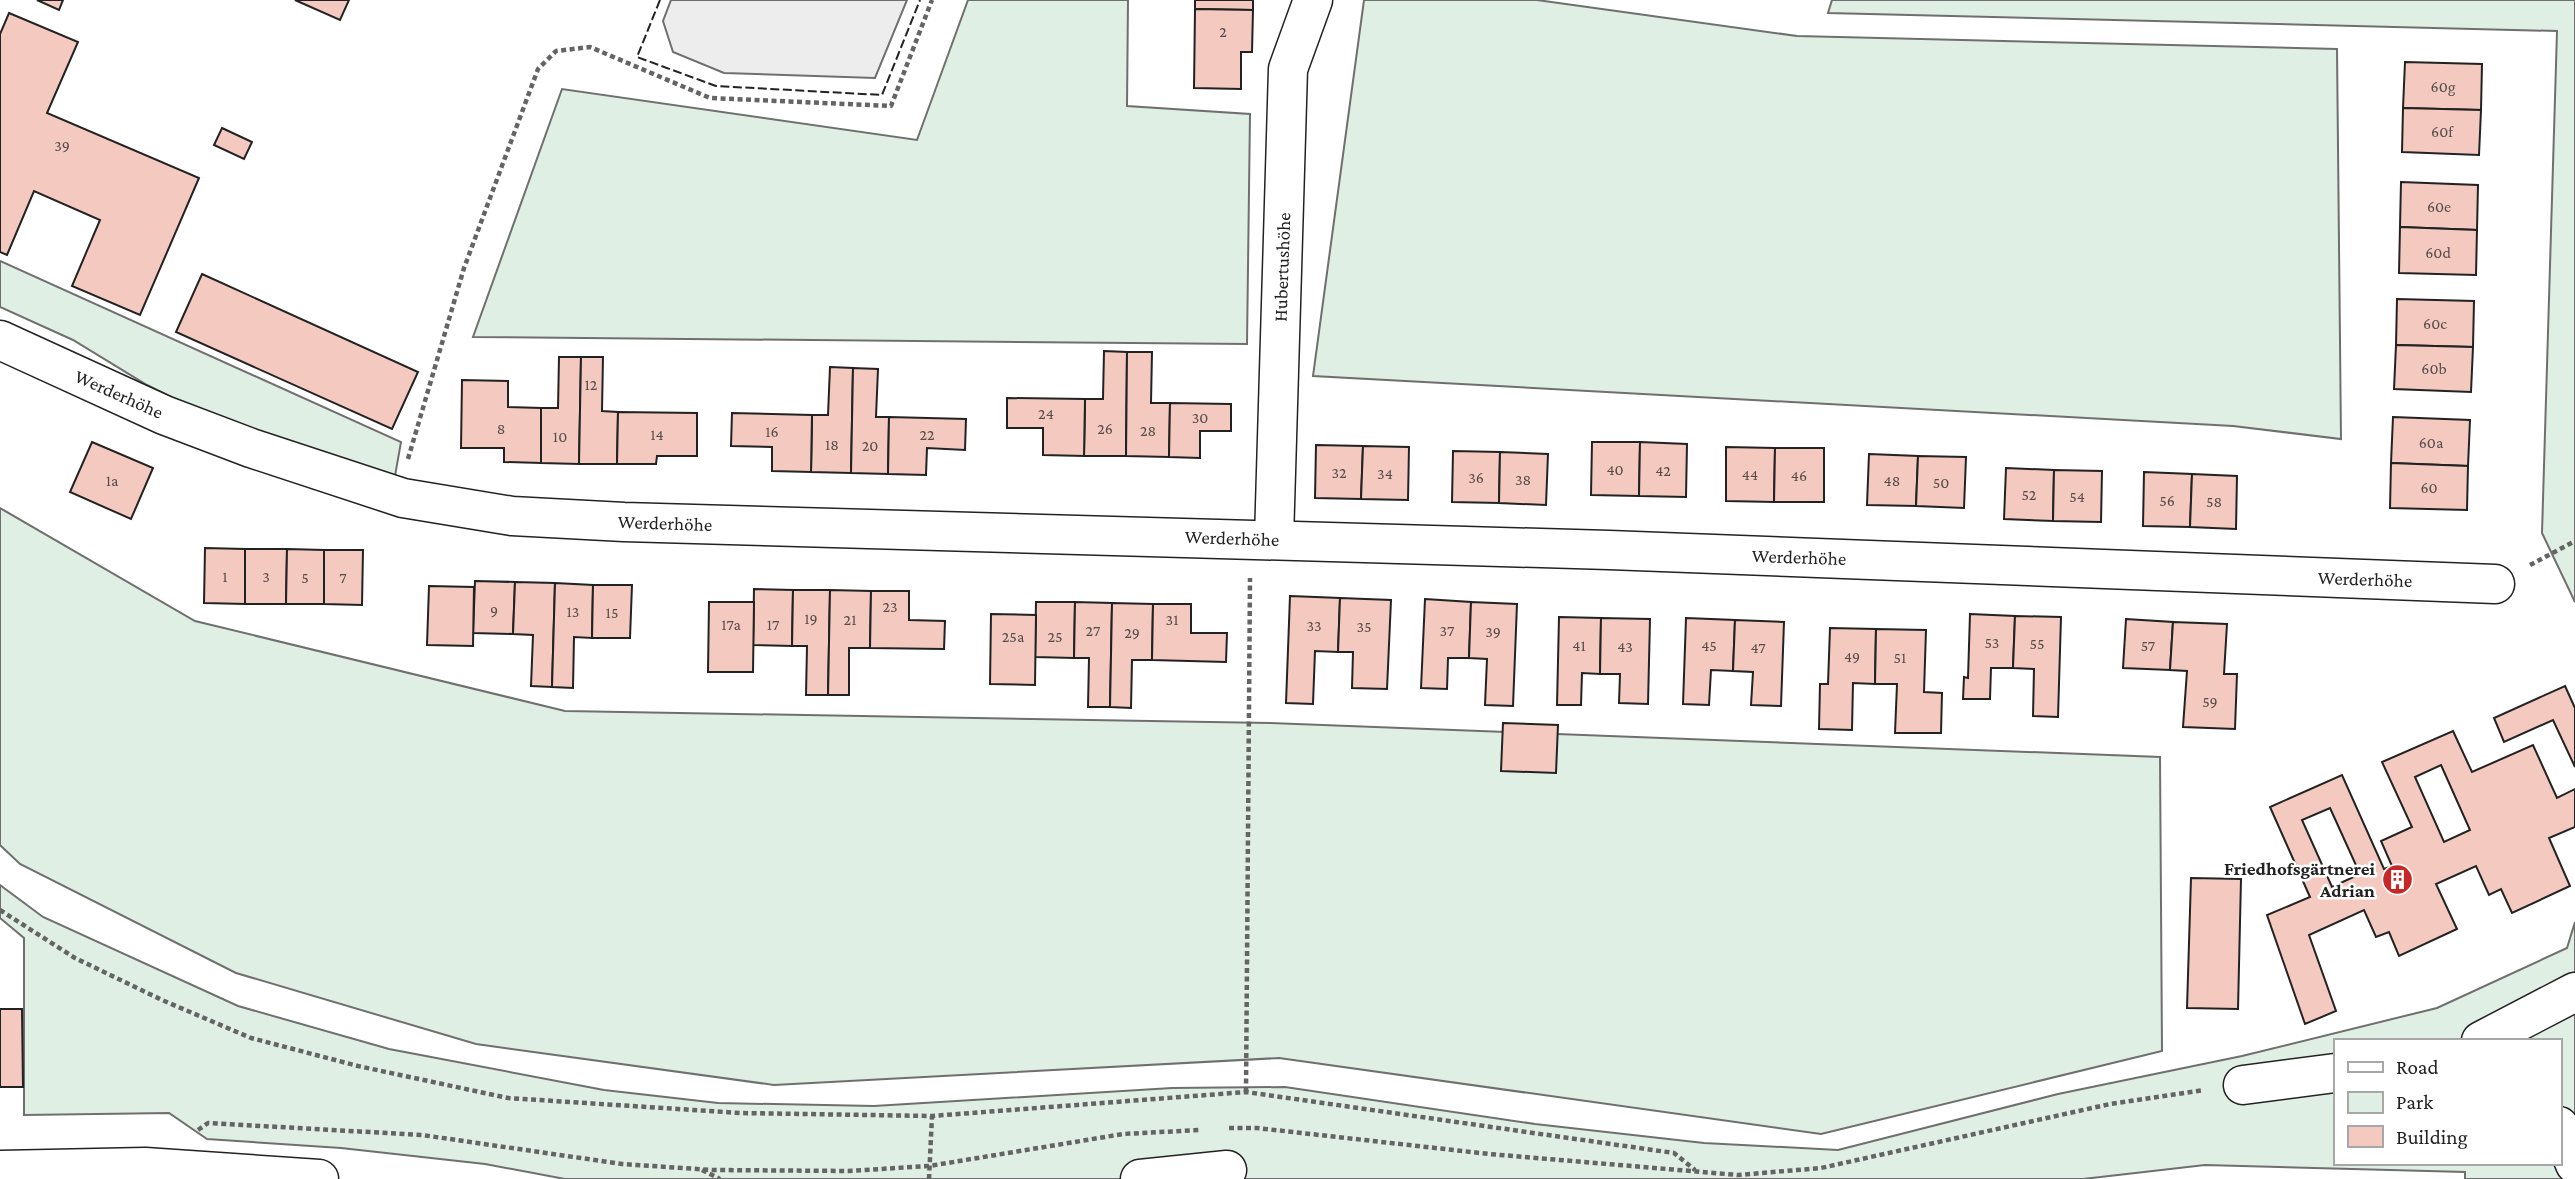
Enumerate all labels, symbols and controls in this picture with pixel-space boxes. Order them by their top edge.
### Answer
house number: 2 [1219,23,1227,40]
house number: 60g [2431,78,2456,96]
house number: 60f [2431,123,2454,140]
house number: 39 [54,137,70,154]
house number: 60e [2427,198,2451,215]
street label: Hubertushöhe [1270,212,1294,322]
house number: 60d [2425,244,2451,261]
house number: 60c [2423,315,2447,332]
house number: 60b [2421,360,2447,377]
street label: Werderhöhe [72,365,166,423]
house number: 12 [585,376,598,393]
house number: 24 [1038,405,1054,422]
house number: 30 [1192,409,1208,426]
house number: 8 [497,420,505,437]
house number: 26 [1097,420,1113,437]
house number: 28 [1140,422,1156,439]
house number: 16 [765,423,779,440]
house number: 14 [650,426,664,443]
house number: 22 [919,426,935,443]
house number: 10 [553,428,567,445]
house number: 60a [2419,434,2444,451]
house number: 18 [825,436,839,453]
house number: 20 [862,437,878,454]
house number: 40 [1606,461,1624,478]
house number: 42 [1655,462,1671,479]
house number: 32 [1331,464,1347,481]
house number: 34 [1377,465,1393,482]
house number: 44 [1742,466,1758,483]
house number: 46 [1791,467,1807,484]
house number: 36 [1468,469,1484,486]
house number: 38 [1515,471,1531,488]
house number: 1a [106,472,119,489]
house number: 48 [1884,472,1900,489]
house number: 50 [1933,474,1949,491]
house number: 60 [2420,479,2438,496]
house number: 52 [2022,486,2037,503]
house number: 54 [2069,488,2085,505]
house number: 56 [2159,492,2175,509]
house number: 58 [2206,493,2222,510]
street label: Werderhöhe [617,511,713,535]
street label: Werderhöhe [1184,526,1280,550]
street label: Werderhöhe [1751,545,1847,569]
street label: Werderhöhe [2317,567,2413,591]
house number: 1 [222,568,228,585]
house number: 3 [262,568,270,585]
house number: 5 [301,569,309,586]
house number: 7 [339,569,347,586]
house number: 23 [882,598,898,615]
house number: 9 [490,602,498,619]
house number: 13 [567,603,579,620]
house number: 15 [606,604,618,621]
house number: 19 [804,610,818,627]
house number: 21 [844,611,856,628]
house number: 31 [1166,611,1178,628]
house number: 17a [721,616,741,633]
house number: 17 [767,616,780,633]
house number: 33 [1306,617,1322,634]
house number: 35 [1356,618,1372,635]
house number: 27 [1086,622,1101,639]
house number: 37 [1440,622,1455,639]
house number: 39 [1485,623,1501,640]
house number: 29 [1124,624,1140,641]
house number: 25a [1002,628,1025,645]
house number: 25 [1047,628,1063,645]
house number: 53 [1985,634,1999,651]
house number: 55 [2030,635,2044,652]
house number: 41 [1572,637,1586,654]
house number: 45 [1701,637,1717,654]
house number: 57 [2141,637,2156,654]
house number: 43 [1617,638,1633,655]
house number: 47 [1750,639,1766,656]
house number: 49 [1844,648,1860,665]
house number: 51 [1894,649,1906,666]
house number: 59 [2202,693,2218,710]
place label: Friedhofsgärtnerei Adrian [2224,858,2375,901]
building icon: Friedhofsgärtnerei Adrian [2381,862,2415,896]
legend [2334,1039,2561,1165]
text: Road [2396,1055,2439,1079]
text: Park [2396,1090,2433,1114]
text: Building [2396,1125,2468,1149]

